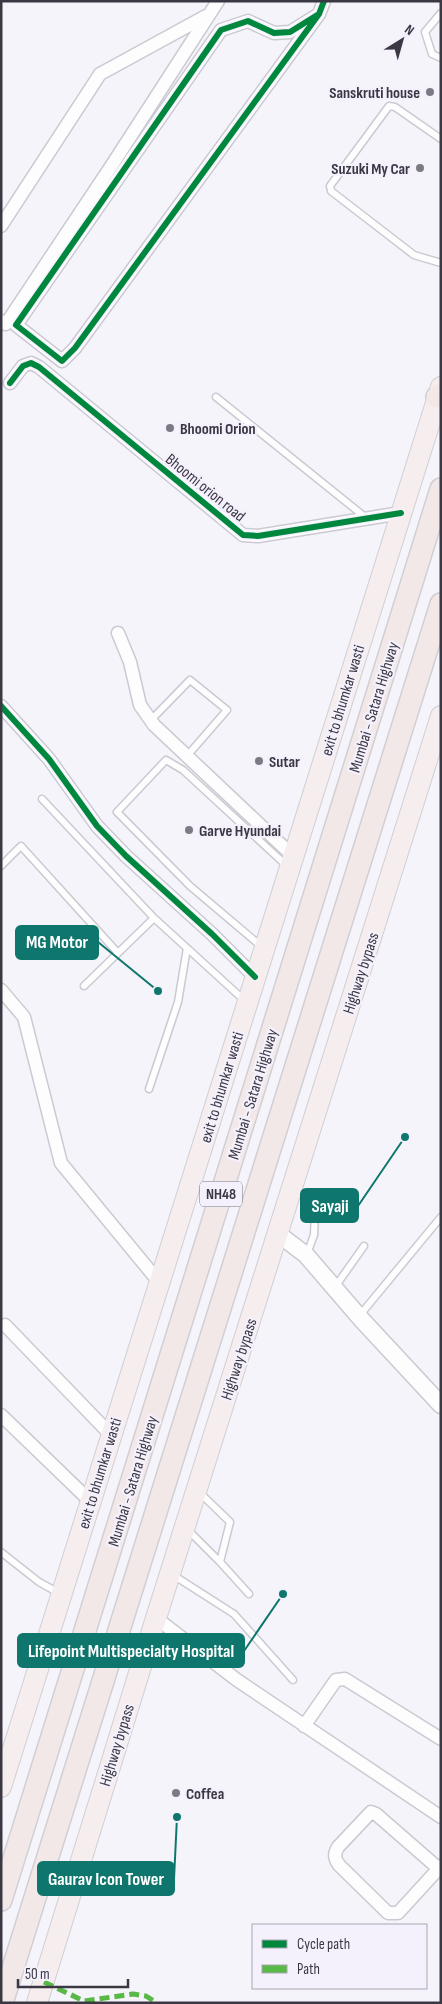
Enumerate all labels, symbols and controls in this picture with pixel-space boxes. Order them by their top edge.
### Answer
north arrow [377,15,427,65]
text: N [401,21,418,39]
place label: Sanskruti house [329,84,420,103]
marker: Sanskruti house [424,86,436,98]
place label: Suzuki My Car [331,160,410,179]
marker: Suzuki My Car [414,162,426,174]
place label: Bhoomi Orion [180,420,256,439]
marker: Bhoomi Orion [164,422,176,434]
street label: Bhoomi orion road [161,450,249,526]
street label: Mumbai - Satara Highway [346,640,403,775]
street label: exit to bhumkar wasti [318,643,369,758]
place label: Sutar [269,753,300,772]
marker: Sutar [253,755,265,767]
place label: Garve Hyundai [199,822,281,841]
marker: Garve Hyundai [183,824,195,836]
callout: MG Motor [16,926,98,959]
street label: Highway bypass [339,930,384,1017]
text: MG Motor [26,932,88,953]
street label: Mumbai - Satara Highway [225,1027,282,1162]
street label: exit to bhumkar wasti [197,1030,248,1145]
road number: NH48 [200,1182,242,1206]
callout: Sayaji [301,1189,358,1222]
text: Sayaji [311,1196,349,1217]
street label: Highway bypass [217,1316,262,1403]
street label: Mumbai - Satara Highway [105,1414,162,1549]
street label: exit to bhumkar wasti [75,1416,126,1531]
callout: Lifepoint Multispecialty Hospital [18,1634,244,1667]
text: Lifepoint Multispecialty Hospital [28,1641,234,1662]
street label: Highway bypass [96,1702,139,1789]
place label: Coffea [186,1785,224,1804]
marker: Coffea [170,1787,182,1799]
callout: Gaurav Icon Tower [38,1862,174,1895]
text: Gaurav Icon Tower [48,1869,165,1890]
legend [252,1924,427,1989]
text: Cycle path [297,1935,350,1954]
scale bar [18,1956,128,1988]
text: Path [297,1960,320,1979]
text: 50 m [25,1965,50,1984]

